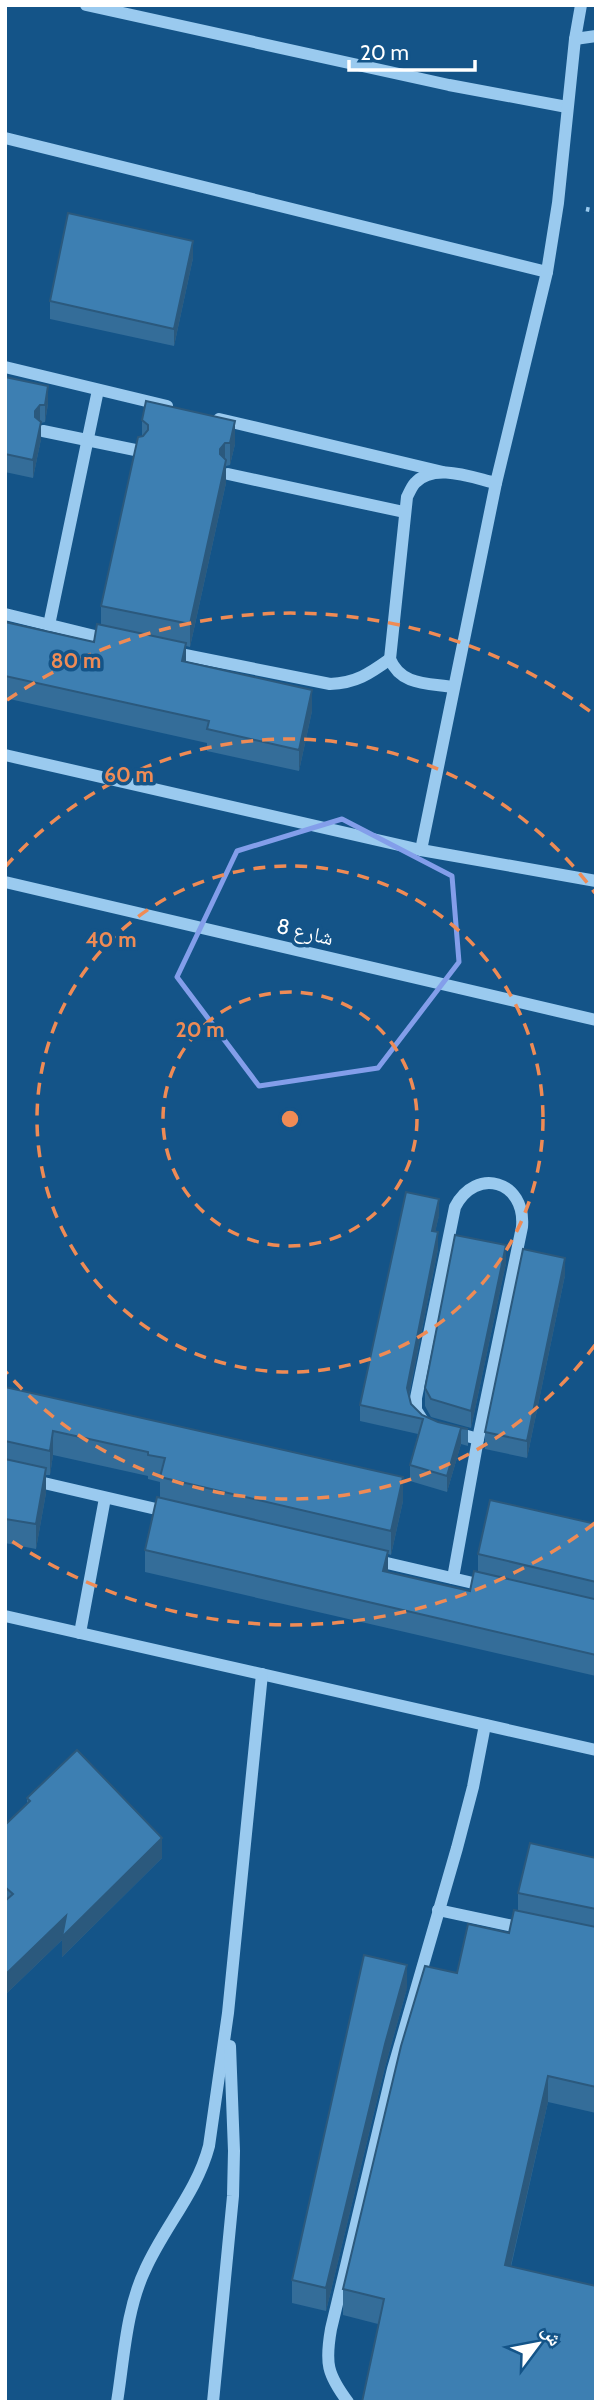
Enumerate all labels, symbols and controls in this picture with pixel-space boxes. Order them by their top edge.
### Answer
scale bar [349,28,475,72]
text: 20 m [360,40,409,65]
text: 80 m [51,648,101,673]
text: 60 m [104,762,154,787]
street label: شارع 8 [274,913,336,951]
text: 40 m [86,927,136,952]
text: 20 m [176,1017,224,1042]
centre of rings [278,1107,302,1131]
north arrow [503,2309,573,2379]
text: ش [537,2321,567,2350]

